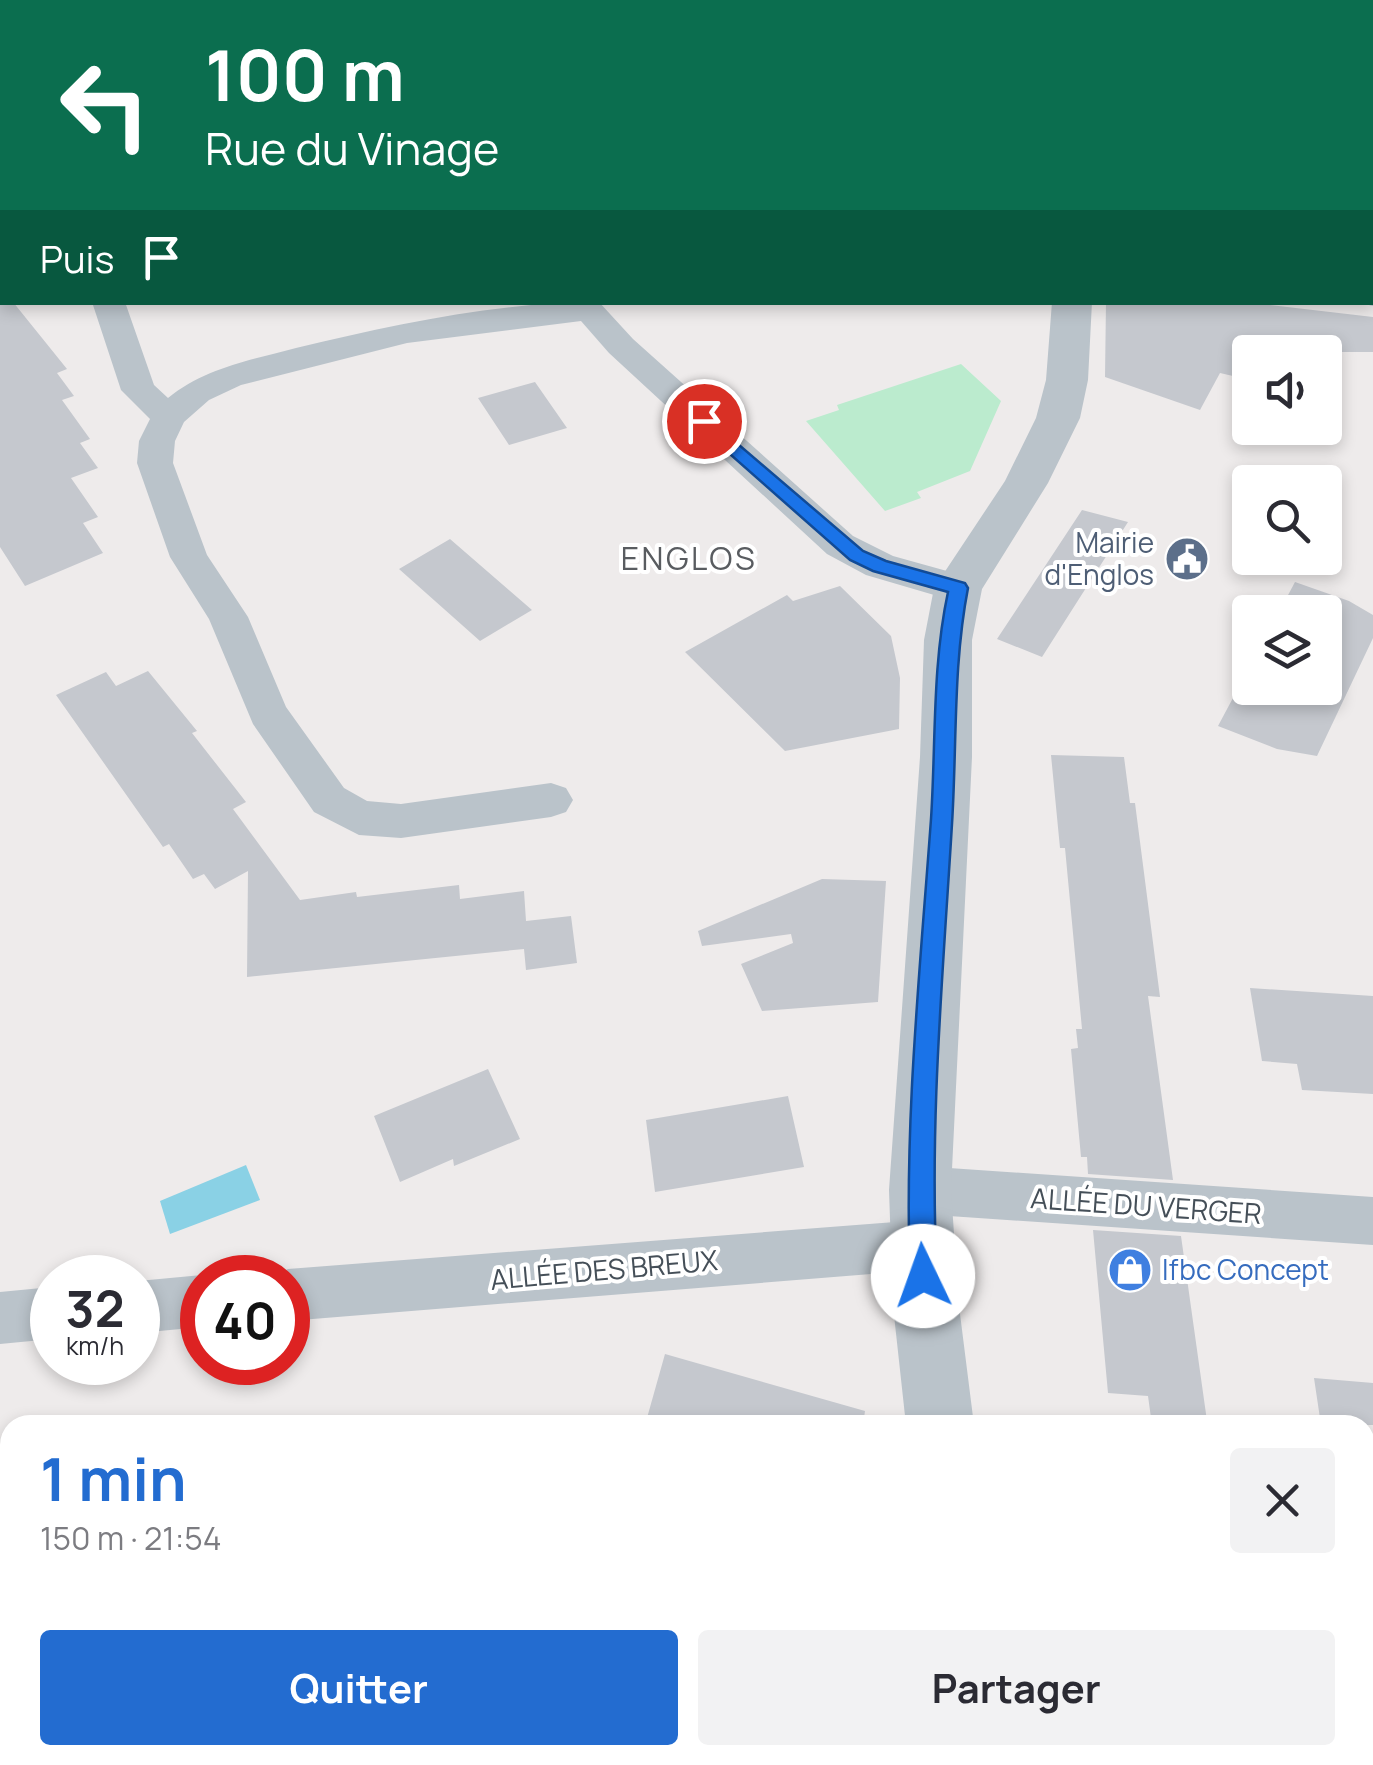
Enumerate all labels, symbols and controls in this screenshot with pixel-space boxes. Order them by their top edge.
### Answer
text: 100 m [205,26,405,122]
icon: left [40,40,170,170]
text: Rue du Vinage [205,117,499,179]
icon: arrive [134,230,189,285]
text: Puis [40,232,114,284]
map controls [1232,335,1342,705]
button: sound [1232,335,1342,445]
pin [662,379,747,464]
icon: arrive [677,394,732,449]
button: search [1232,465,1342,575]
place label: Mairie d'Englos [1045,523,1154,593]
district label: ENGLOS [621,536,757,580]
public building icon: Mairie d'Englos [1164,536,1210,582]
button: layers [1232,595,1342,705]
street label: ALLÉE DU VERGER [1029,1178,1263,1232]
position arrow [871,1224,975,1328]
street label: ALLÉE DES BREUX [489,1240,719,1298]
shop icon: Ifbc Concept [1107,1247,1153,1293]
place label: Ifbc Concept [1162,1250,1329,1288]
speed limit sign: 40 [180,1255,310,1385]
text: 32 [66,1274,124,1342]
text: km/h [66,1328,124,1363]
text: 1 min [40,1437,187,1519]
button: close [1230,1448,1335,1553]
text: 150 m · 21:54 [40,1516,222,1560]
button: Quitter [40,1630,678,1745]
button: Partager [698,1630,1335,1745]

